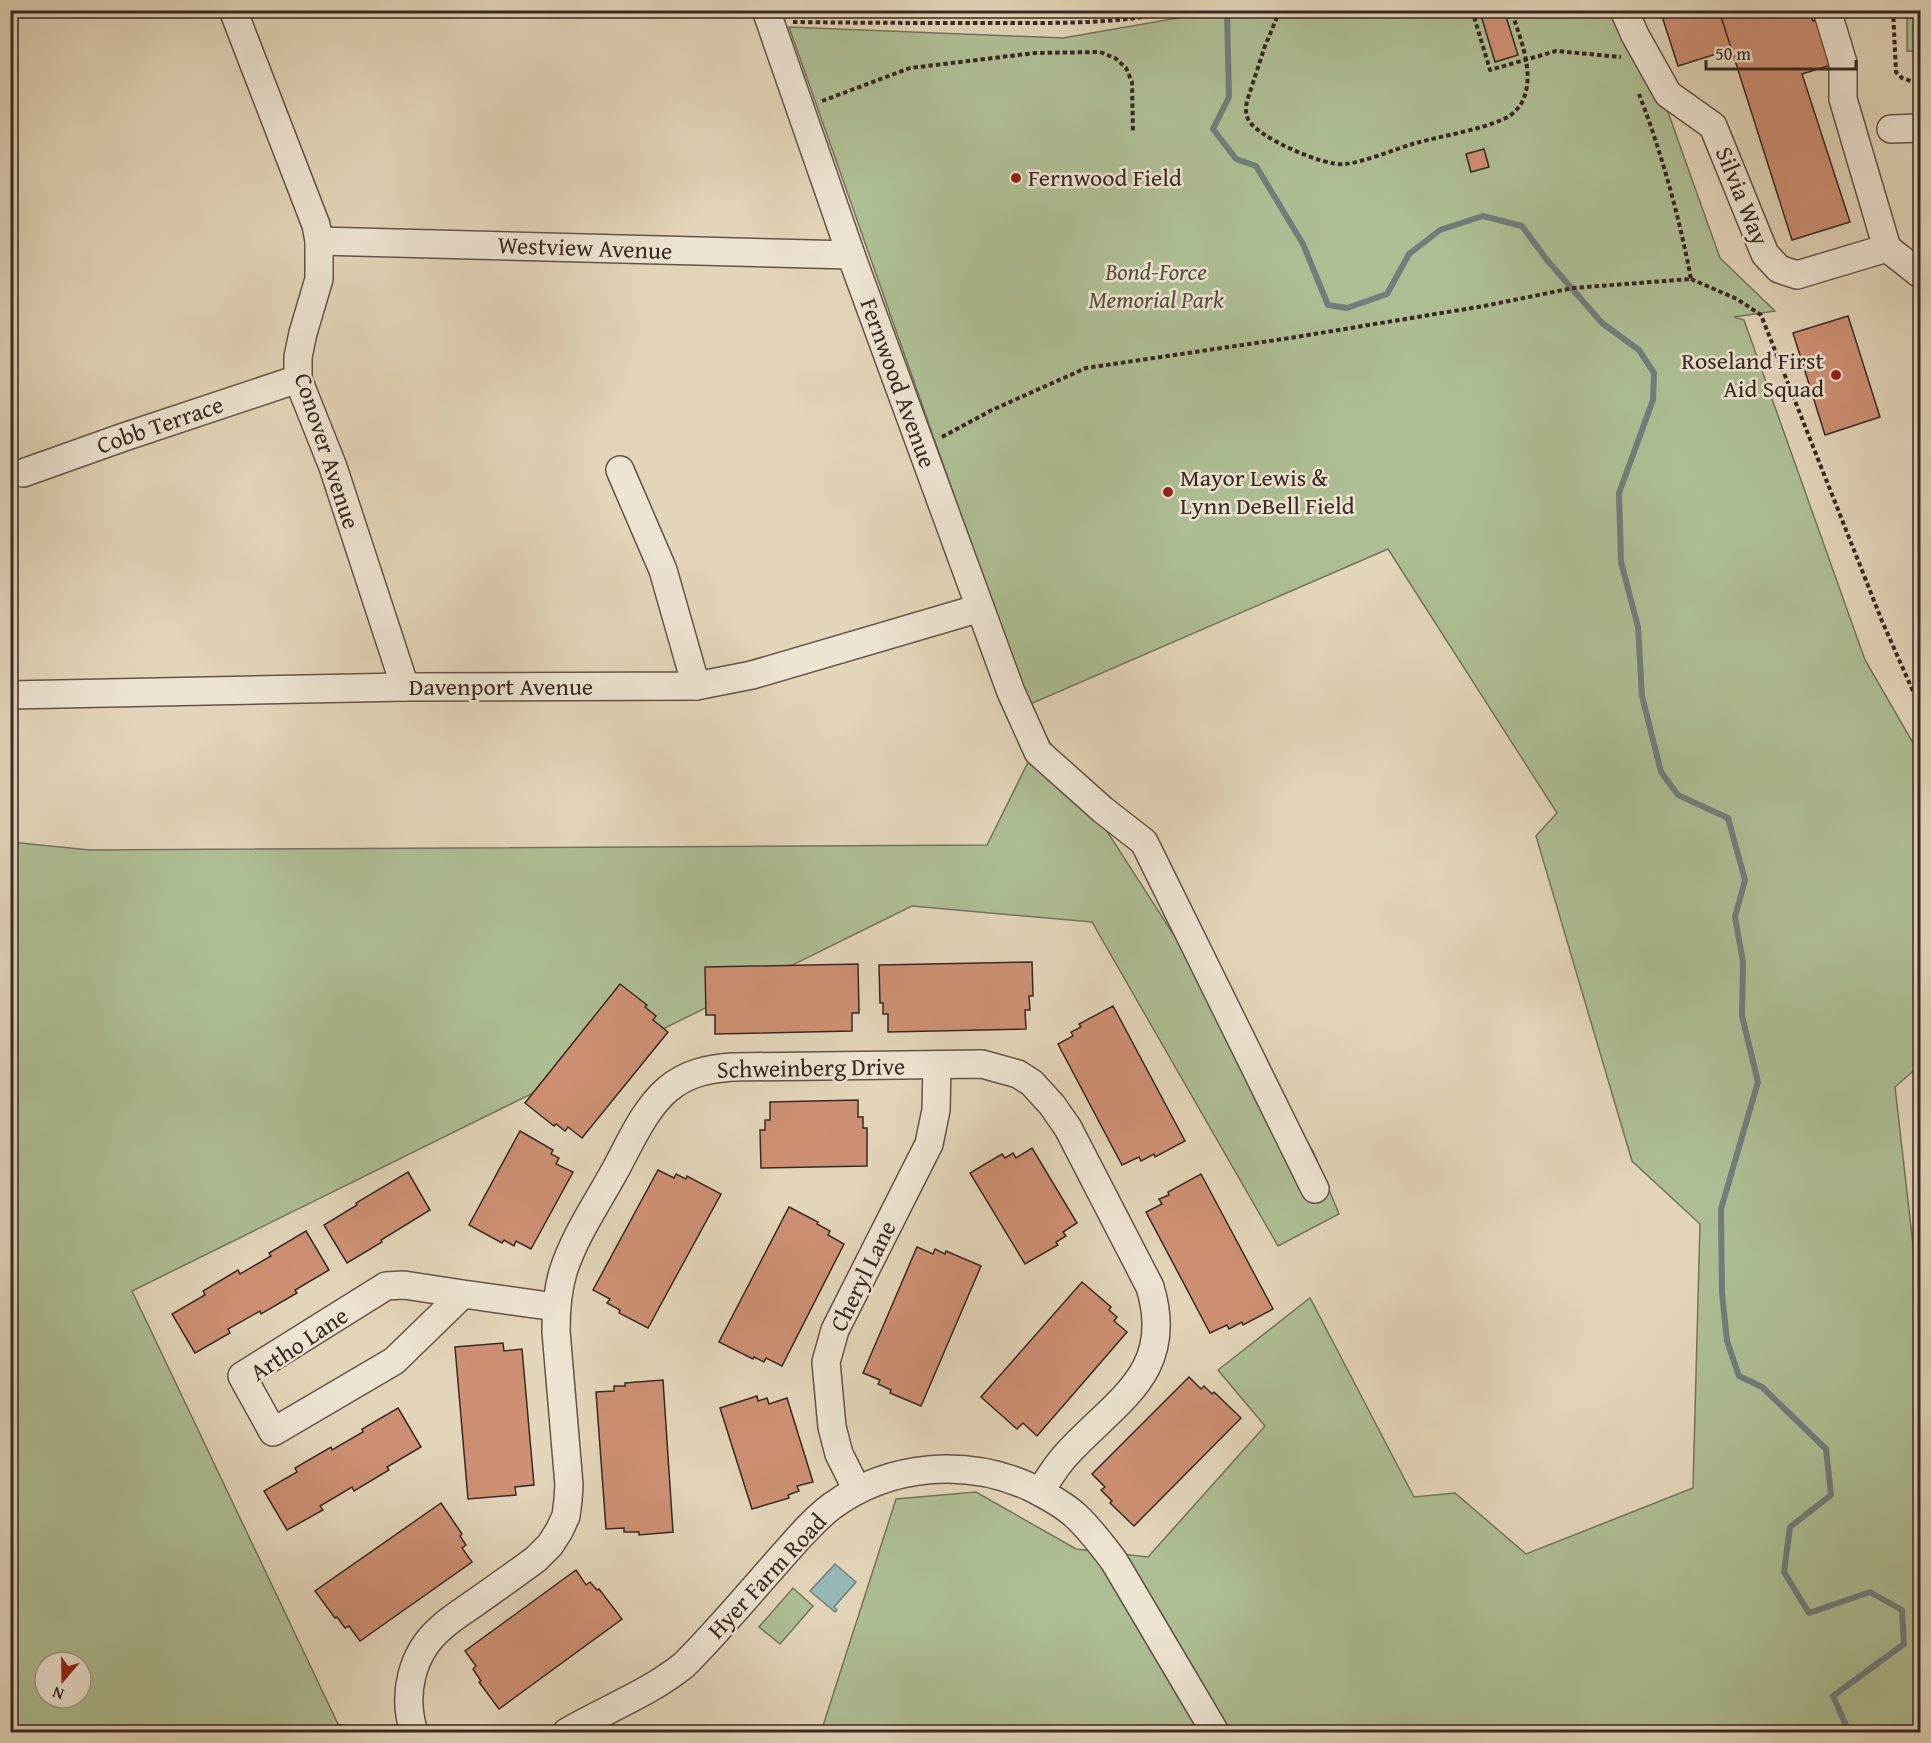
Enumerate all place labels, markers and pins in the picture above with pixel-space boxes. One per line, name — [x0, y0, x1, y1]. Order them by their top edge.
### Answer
place label: Fernwood Field — [1028, 160, 1182, 195]
marker: Fernwood Field — [1009, 171, 1023, 185]
place label: Roseland First Aid Squad — [1681, 343, 1825, 406]
marker: Roseland First Aid Squad — [1829, 368, 1843, 382]
place label: Mayor Lewis & Lynn DeBell Field — [1180, 460, 1355, 523]
marker: Mayor Lewis & Lynn DeBell Field — [1161, 485, 1175, 499]

